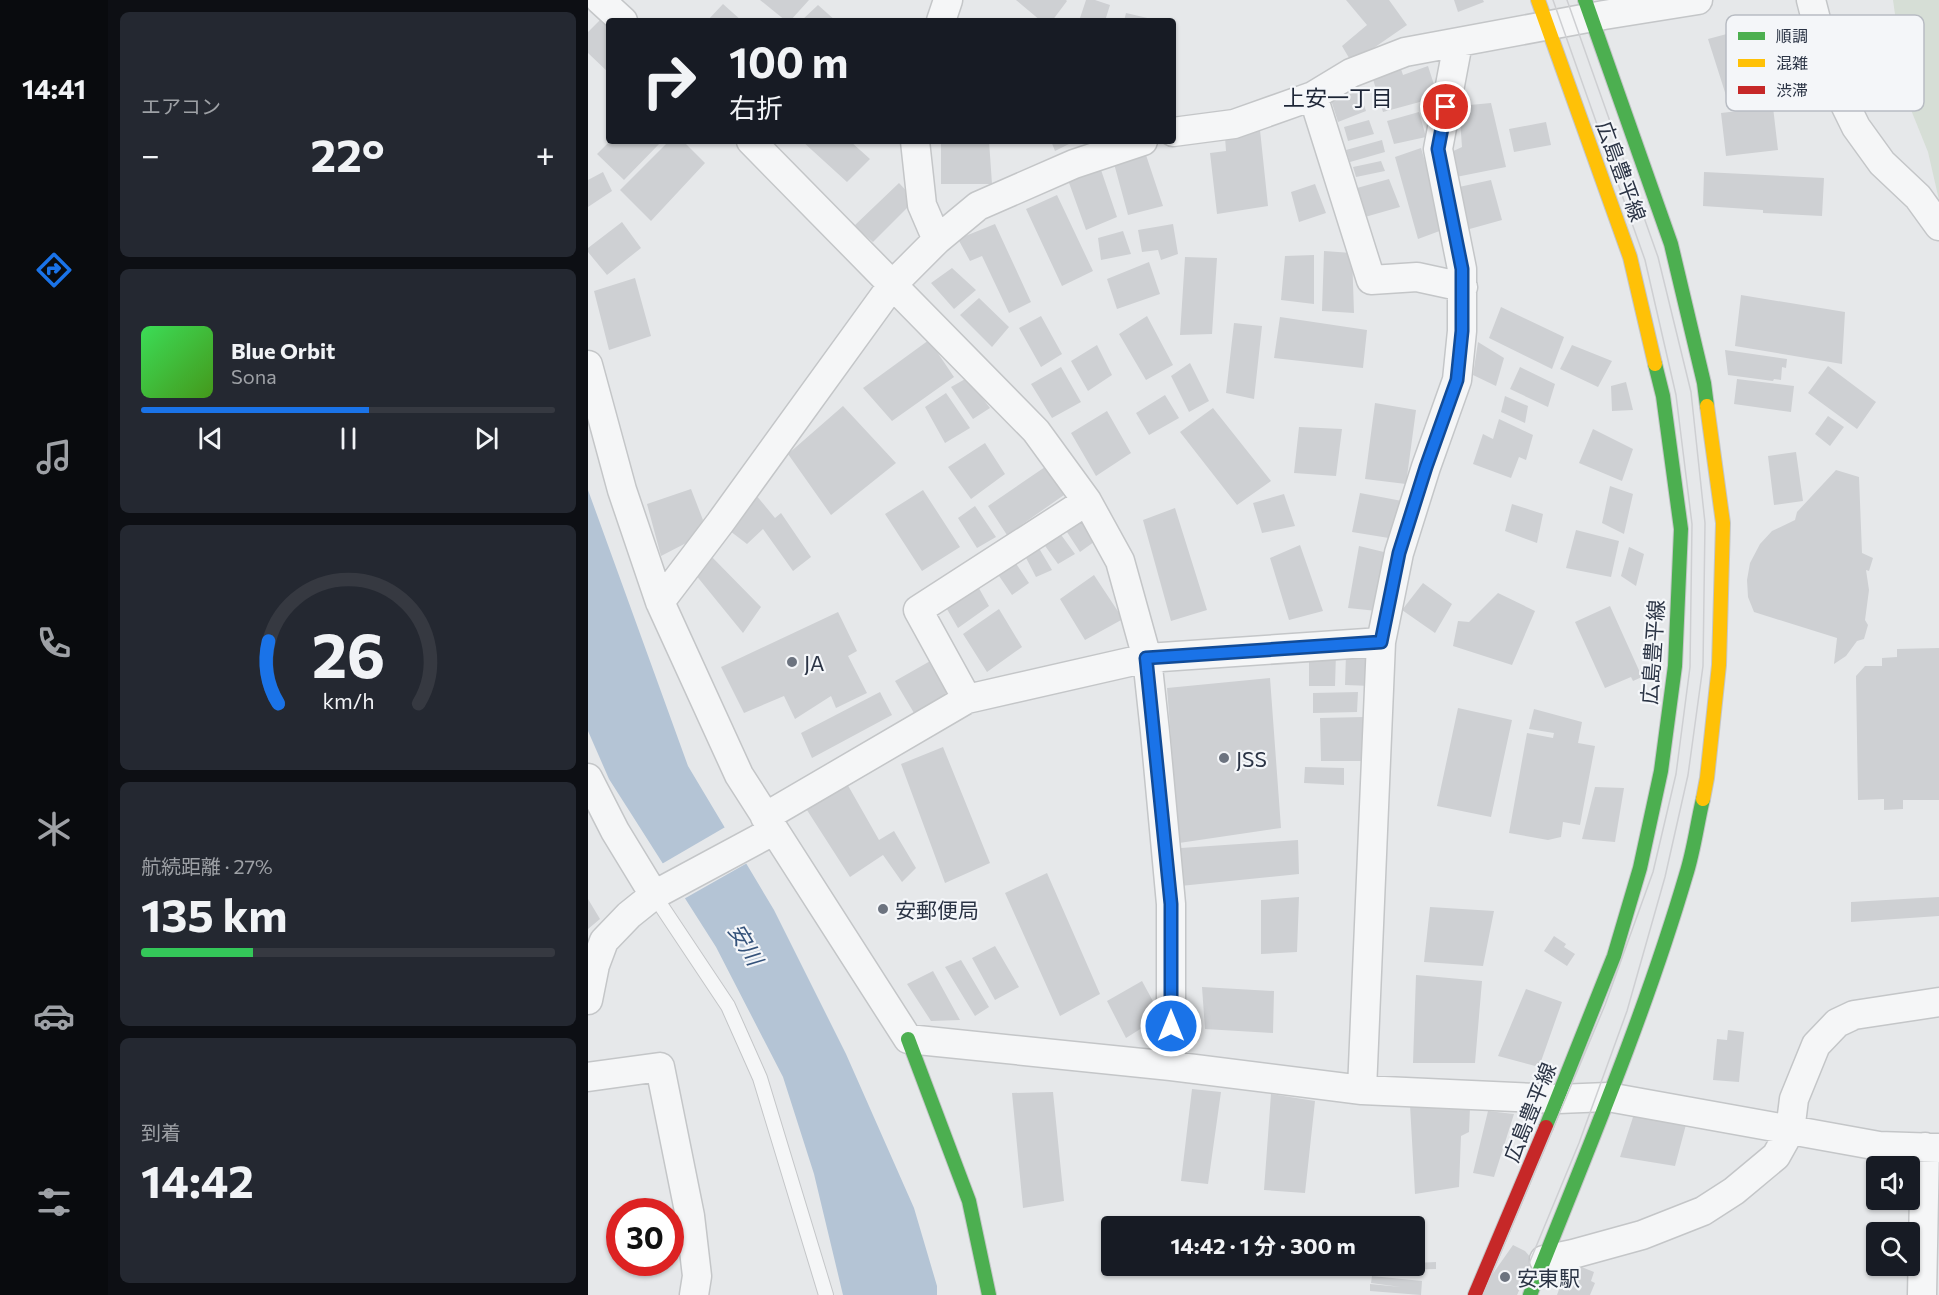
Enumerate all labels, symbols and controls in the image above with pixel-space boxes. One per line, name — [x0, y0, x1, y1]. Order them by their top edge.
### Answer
legend — [1726, 15, 1924, 111]
text: 順調 — [1776, 26, 1808, 45]
text: 100 m — [729, 35, 849, 87]
icon: right — [630, 42, 708, 120]
text: 混雑 — [1776, 53, 1808, 72]
text: 14:41 — [22, 72, 86, 105]
text: 渋滞 — [1776, 80, 1808, 99]
pin — [1420, 81, 1471, 132]
district label: 上安一丁目 — [1283, 84, 1393, 111]
icon: arrive — [1429, 90, 1462, 123]
text: 右折 — [729, 91, 783, 124]
text: エアコン — [141, 94, 221, 118]
street label: 広島豊平線 — [1592, 117, 1652, 225]
text: 22° — [311, 126, 385, 181]
text: − — [141, 133, 160, 174]
text: + — [536, 133, 555, 174]
icon: directions — [33, 249, 75, 291]
text: Blue Orbit — [231, 337, 335, 364]
text: Sona — [231, 364, 277, 388]
icon: previous — [194, 422, 227, 455]
icon: pause — [332, 422, 365, 455]
icon: next — [470, 422, 503, 455]
icon: music — [33, 436, 75, 478]
street label: 広島豊平線 — [1636, 599, 1668, 705]
text: 26 — [311, 616, 385, 692]
icon: phone — [33, 622, 75, 664]
place label: JA — [804, 650, 825, 675]
marker: JA — [785, 655, 799, 669]
text: km/h — [322, 688, 374, 714]
place label: JSS — [1236, 746, 1267, 771]
marker: JSS — [1217, 751, 1231, 765]
icon: climate — [33, 808, 75, 850]
text: 航続距離 · 27% — [141, 854, 273, 878]
text: 135 km — [141, 886, 288, 941]
place label: 安郵便局 — [895, 897, 979, 922]
marker: 安郵便局 — [876, 902, 890, 916]
water label: 安川 — [723, 918, 770, 972]
position arrow — [1139, 994, 1203, 1058]
icon: car — [33, 995, 75, 1037]
street label: 広島豊平線 — [1498, 1059, 1560, 1165]
text: 到着 — [141, 1120, 181, 1144]
text: 14:42 — [141, 1152, 254, 1207]
map controls — [1866, 1156, 1920, 1276]
button: sound — [1866, 1156, 1920, 1210]
icon: filters — [33, 1181, 75, 1223]
speed limit sign: 30 — [606, 1198, 684, 1276]
button: search — [1866, 1222, 1920, 1276]
text: 14:42 · 1 分 · 300 m — [1170, 1232, 1356, 1259]
place label: 安東駅 — [1517, 1265, 1580, 1290]
marker: 安東駅 — [1498, 1270, 1512, 1284]

